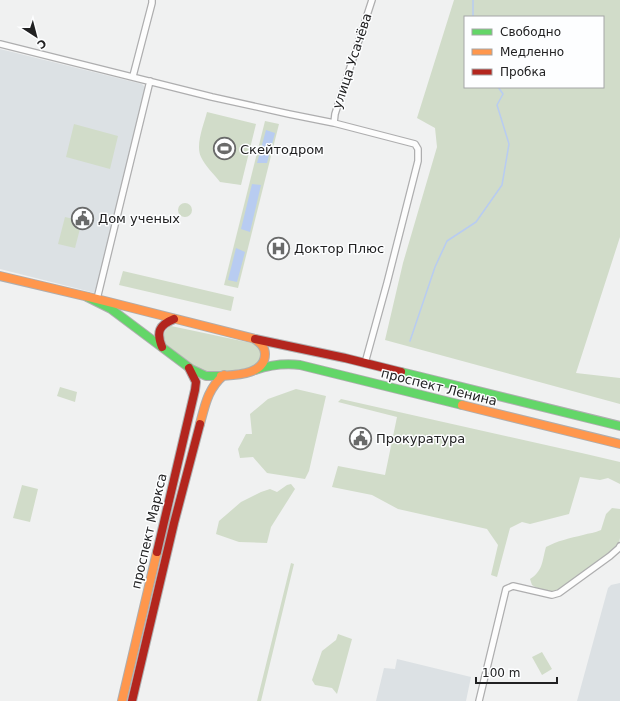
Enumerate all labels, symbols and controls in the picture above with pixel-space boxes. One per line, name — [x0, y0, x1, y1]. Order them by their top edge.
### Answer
street label: улица Усачёва — [329, 11, 375, 111]
north arrow — [16, 16, 56, 56]
legend — [464, 16, 604, 88]
text: Свободно — [500, 25, 561, 39]
text: С — [34, 36, 49, 51]
text: Медленно — [500, 45, 564, 59]
text: Пробка — [500, 65, 546, 79]
sports icon: Скейтодром — [212, 136, 238, 162]
place label: Скейтодром — [240, 142, 324, 157]
public building icon: Дом ученых — [70, 205, 96, 231]
place label: Дом ученых — [98, 211, 180, 226]
hospital icon: Доктор Плюс — [266, 235, 292, 261]
place label: Доктор Плюс — [294, 241, 384, 256]
street label: проспект Ленина — [379, 365, 499, 409]
public building icon: Прокуратура — [347, 425, 373, 451]
place label: Прокуратура — [376, 431, 465, 446]
street label: проспект Маркса — [128, 472, 170, 590]
scale bar — [476, 659, 557, 685]
text: 100 m — [482, 666, 520, 680]

